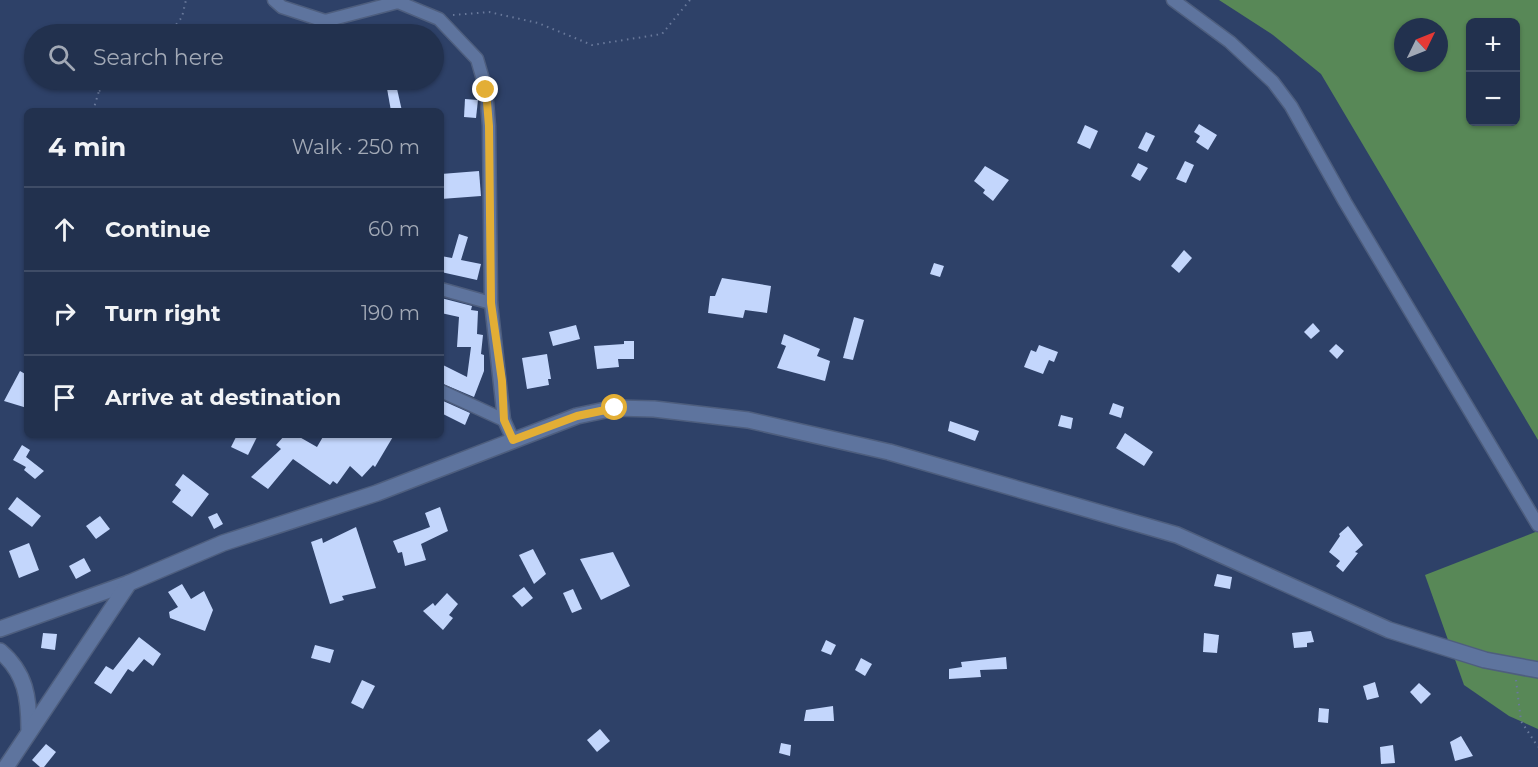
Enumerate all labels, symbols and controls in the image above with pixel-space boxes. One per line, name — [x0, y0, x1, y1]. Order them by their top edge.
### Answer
north arrow — [1394, 18, 1448, 72]
map controls — [1466, 18, 1520, 126]
button: + — [1466, 18, 1520, 72]
search box — [24, 24, 444, 90]
icon: search — [45, 41, 78, 74]
text: Search here — [93, 44, 224, 71]
button: − — [1466, 72, 1520, 126]
route end — [472, 76, 498, 102]
text: 4 min — [48, 131, 126, 163]
text: Walk · 250 m — [292, 135, 420, 159]
icon: ahead — [48, 213, 81, 246]
text: Continue — [105, 216, 211, 243]
text: 60 m — [368, 217, 420, 241]
icon: right — [48, 297, 81, 330]
text: Turn right — [105, 300, 220, 327]
text: 190 m — [361, 301, 420, 325]
icon: arrive — [48, 381, 81, 414]
text: Arrive at destination — [105, 384, 341, 411]
route start — [601, 394, 627, 420]

